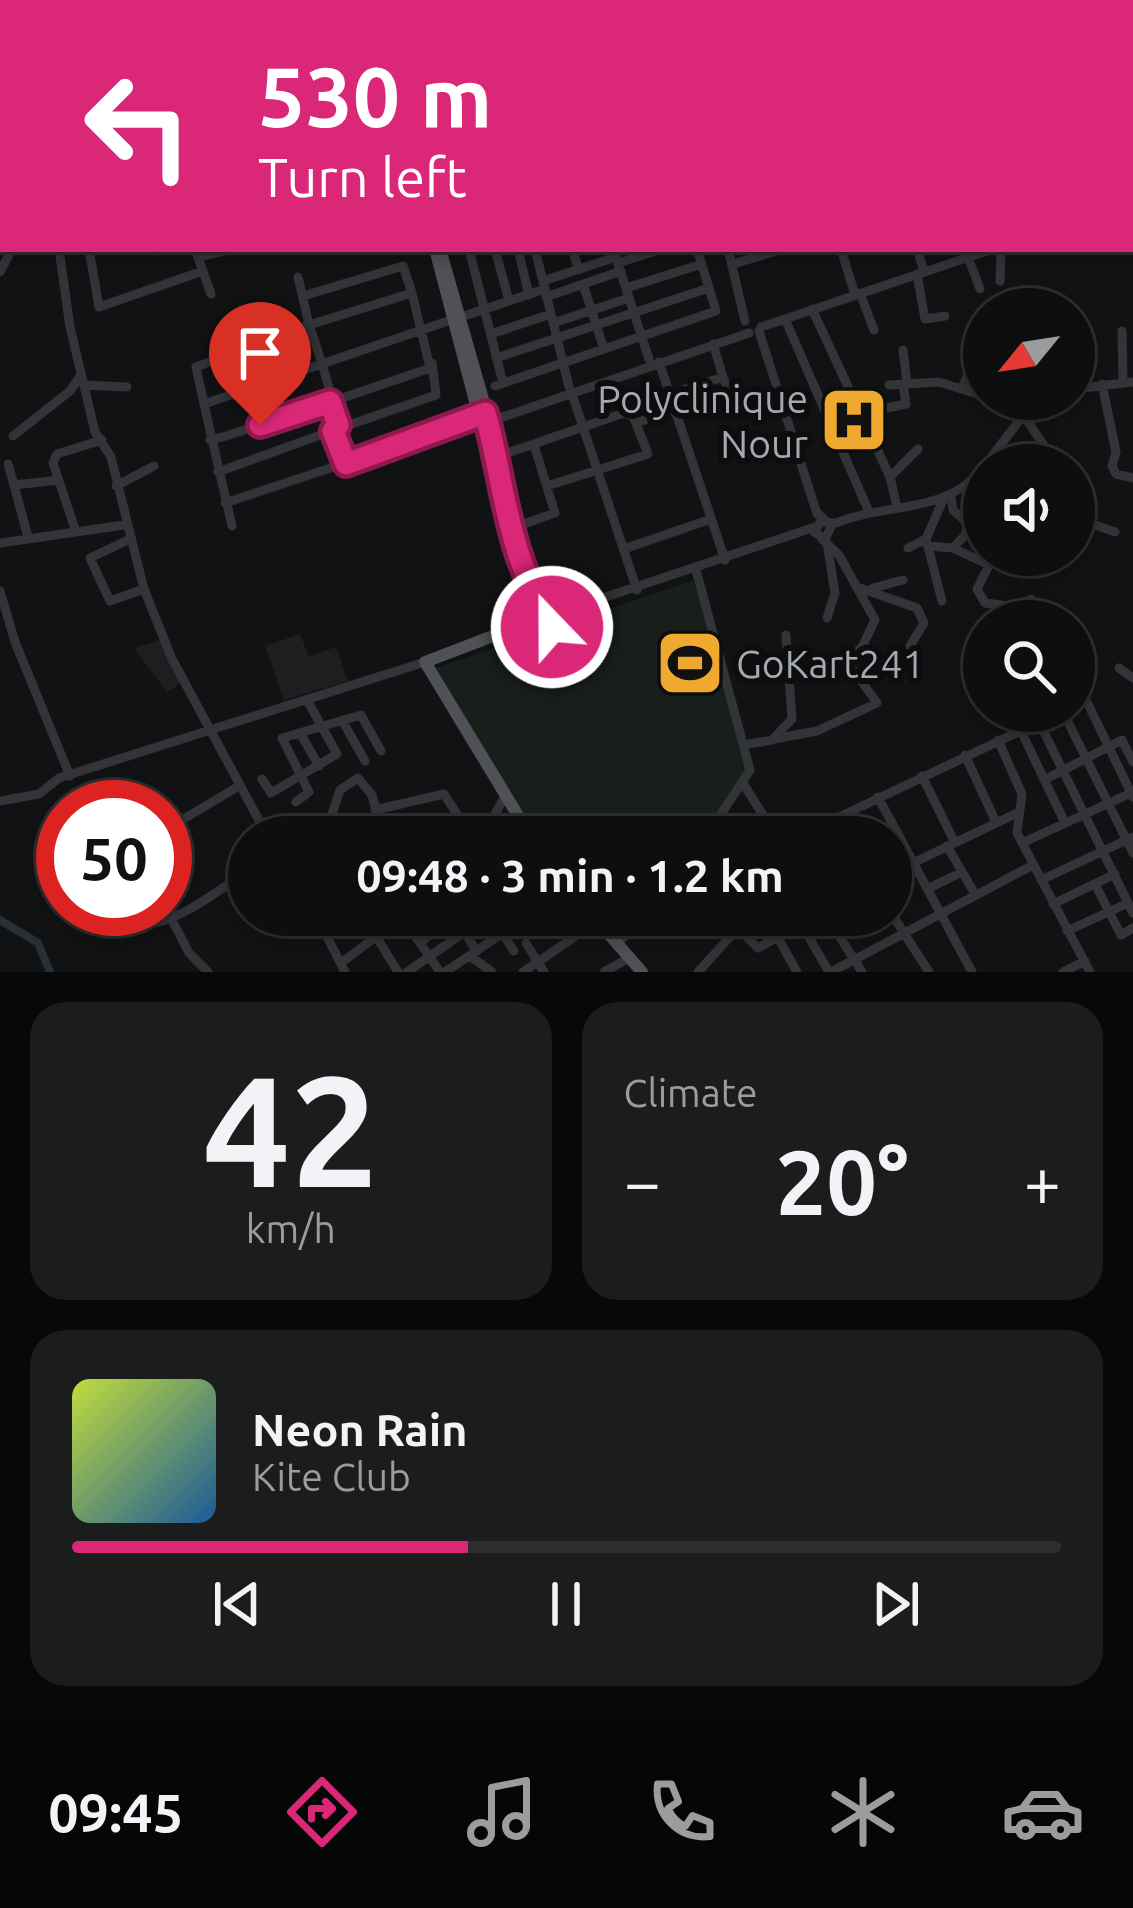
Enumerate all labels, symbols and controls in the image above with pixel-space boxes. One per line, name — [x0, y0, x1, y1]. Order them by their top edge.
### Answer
icon: left — [60, 48, 216, 204]
text: 530 m — [258, 49, 492, 143]
text: Turn left — [258, 147, 467, 207]
north arrow — [963, 288, 1095, 420]
map controls — [963, 288, 1095, 732]
pin — [209, 302, 311, 425]
icon: arrive — [227, 320, 293, 386]
place label: Polyclinique Nour — [597, 377, 808, 465]
hospital icon: Polyclinique Nour — [819, 385, 889, 455]
button: sound — [963, 444, 1095, 576]
position arrow — [489, 564, 615, 690]
button: search — [963, 600, 1095, 732]
sports icon: GoKart241 — [655, 628, 725, 698]
place label: GoKart241 — [736, 642, 925, 685]
speed limit sign: 50 — [36, 780, 192, 936]
text: 09:48 · 3 min · 1.2 km — [356, 850, 784, 901]
text: 42 — [203, 1042, 379, 1216]
text: Climate — [624, 1071, 758, 1114]
text: 20° — [776, 1131, 909, 1232]
text: − — [624, 1144, 661, 1218]
text: + — [1024, 1144, 1061, 1218]
text: km/h — [246, 1207, 336, 1250]
text: Neon Rain — [252, 1404, 467, 1455]
text: Kite Club — [252, 1455, 411, 1498]
icon: previous — [204, 1571, 270, 1637]
icon: pause — [533, 1571, 599, 1637]
icon: next — [863, 1571, 929, 1637]
icon: directions — [280, 1770, 364, 1854]
icon: music — [460, 1770, 544, 1854]
icon: phone — [640, 1770, 724, 1854]
icon: climate — [821, 1770, 905, 1854]
icon: car — [1001, 1770, 1085, 1854]
text: 09:45 — [48, 1782, 183, 1842]

